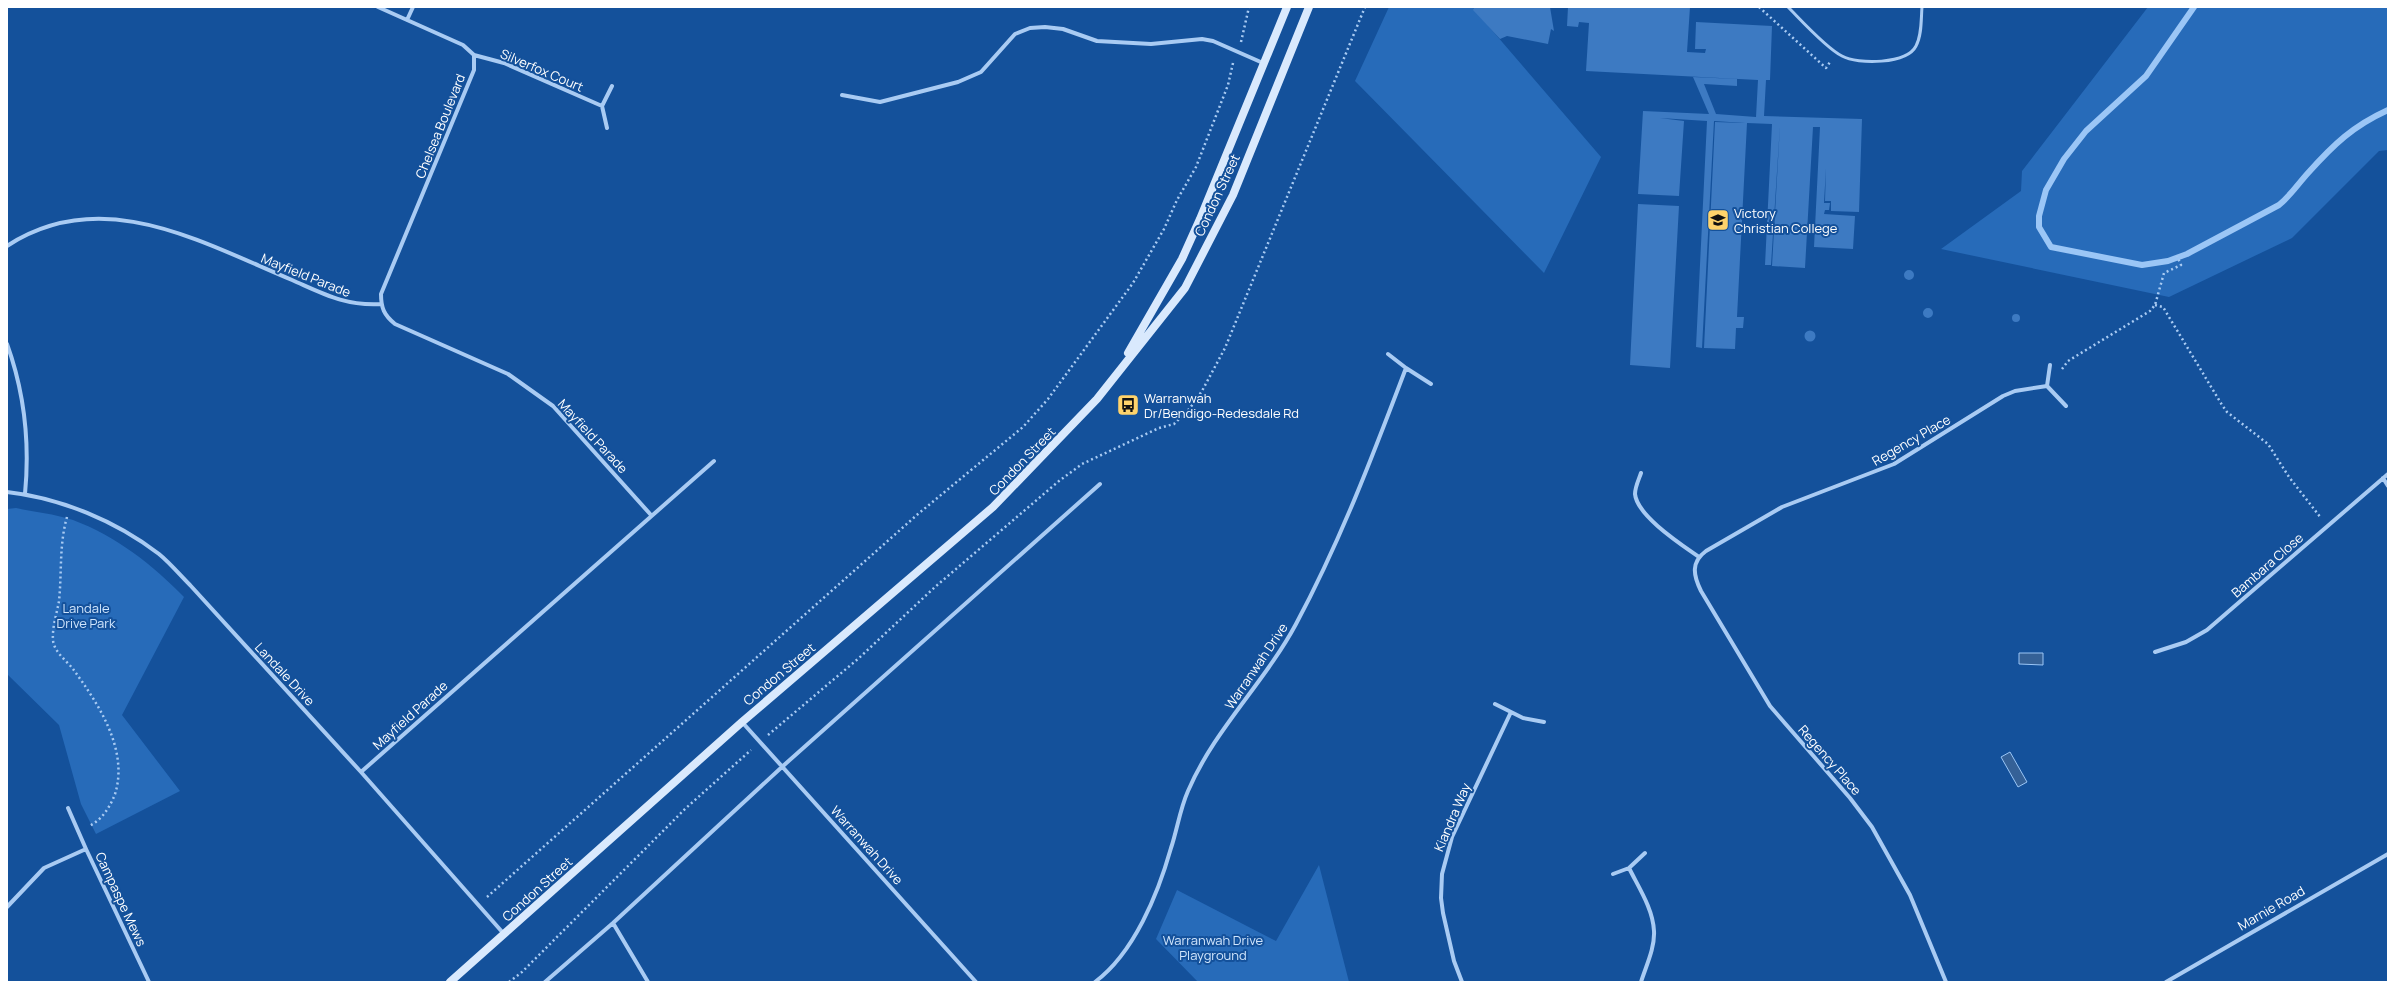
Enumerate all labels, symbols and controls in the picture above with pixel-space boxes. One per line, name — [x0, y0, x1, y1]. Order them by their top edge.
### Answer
street label: Silverfox Court — [498, 44, 586, 96]
street label: Chelsea Boulevard — [411, 71, 469, 181]
street label: Condon Street — [1190, 151, 1244, 239]
place label: Victory Christian College — [1734, 204, 1838, 237]
school or university icon: Victory Christian College — [1705, 207, 1731, 233]
street label: Mayfield Parade — [259, 249, 354, 301]
place label: Warranwah Dr/Bendigo-Redesdale Rd — [1144, 389, 1299, 422]
bus stop icon: Warranwah Dr/Bendigo-Redesdale Rd — [1115, 392, 1141, 418]
street label: Mayfield Parade — [554, 395, 632, 477]
street label: Regency Place — [1869, 410, 1954, 470]
street label: Condon Street — [985, 423, 1059, 499]
street label: Bambara Close — [2227, 528, 2307, 601]
park label: Landale Drive Park — [57, 599, 116, 632]
street label: Warranwah Drive — [1220, 619, 1292, 713]
street label: Landale Drive — [251, 639, 319, 710]
street label: Condon Street — [739, 639, 819, 709]
street label: Mayfield Parade — [369, 676, 452, 754]
street label: Regency Place — [1794, 721, 1866, 799]
street label: Kiandra Way — [1429, 780, 1475, 854]
street label: Warranwah Drive — [827, 802, 908, 889]
street label: Campaspe Mews — [91, 849, 151, 949]
street label: Condon Street — [498, 853, 576, 925]
street label: Marnie Road — [2234, 882, 2308, 934]
park label: Warranwah Drive Playground — [1163, 931, 1264, 964]

